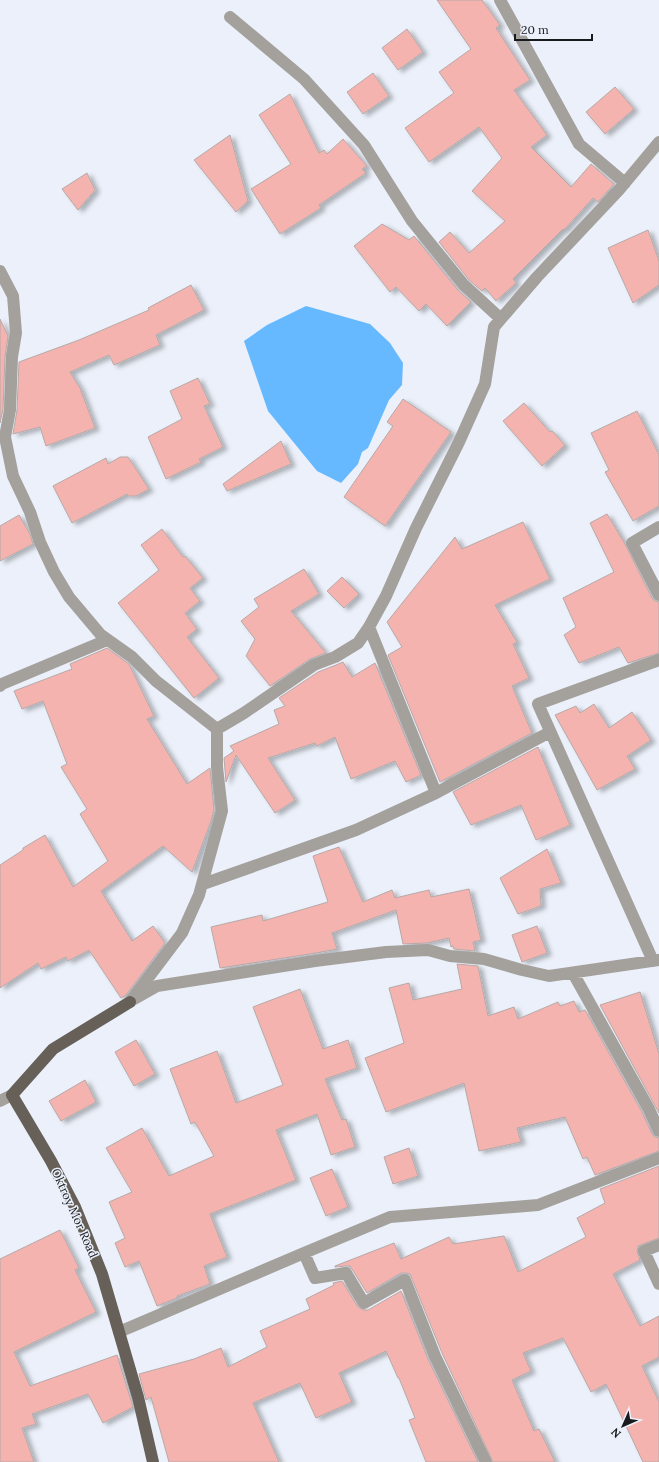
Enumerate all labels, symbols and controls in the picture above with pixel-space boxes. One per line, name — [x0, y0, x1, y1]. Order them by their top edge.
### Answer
scale bar — [515, 16, 592, 42]
text: 20 m — [521, 22, 549, 37]
street label: Oktroy Mor Road — [49, 1166, 101, 1260]
north arrow — [603, 1406, 643, 1446]
text: N — [608, 1425, 624, 1441]

